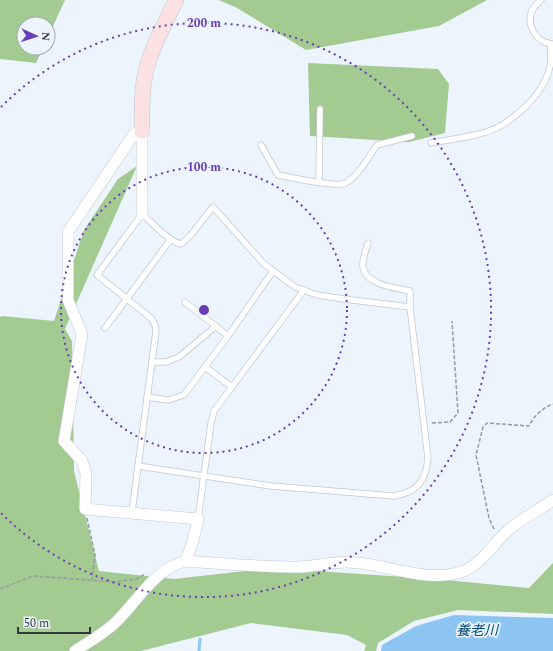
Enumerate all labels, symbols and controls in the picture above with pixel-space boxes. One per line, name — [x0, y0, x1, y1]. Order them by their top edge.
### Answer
text: 200 m — [187, 14, 221, 33]
north arrow — [16, 16, 56, 56]
text: N — [37, 32, 54, 41]
text: 100 m — [187, 158, 221, 177]
centre of rings — [197, 303, 211, 317]
scale bar — [18, 609, 90, 635]
text: 50 m — [24, 614, 49, 633]
water label: 養老川 — [456, 620, 500, 641]

